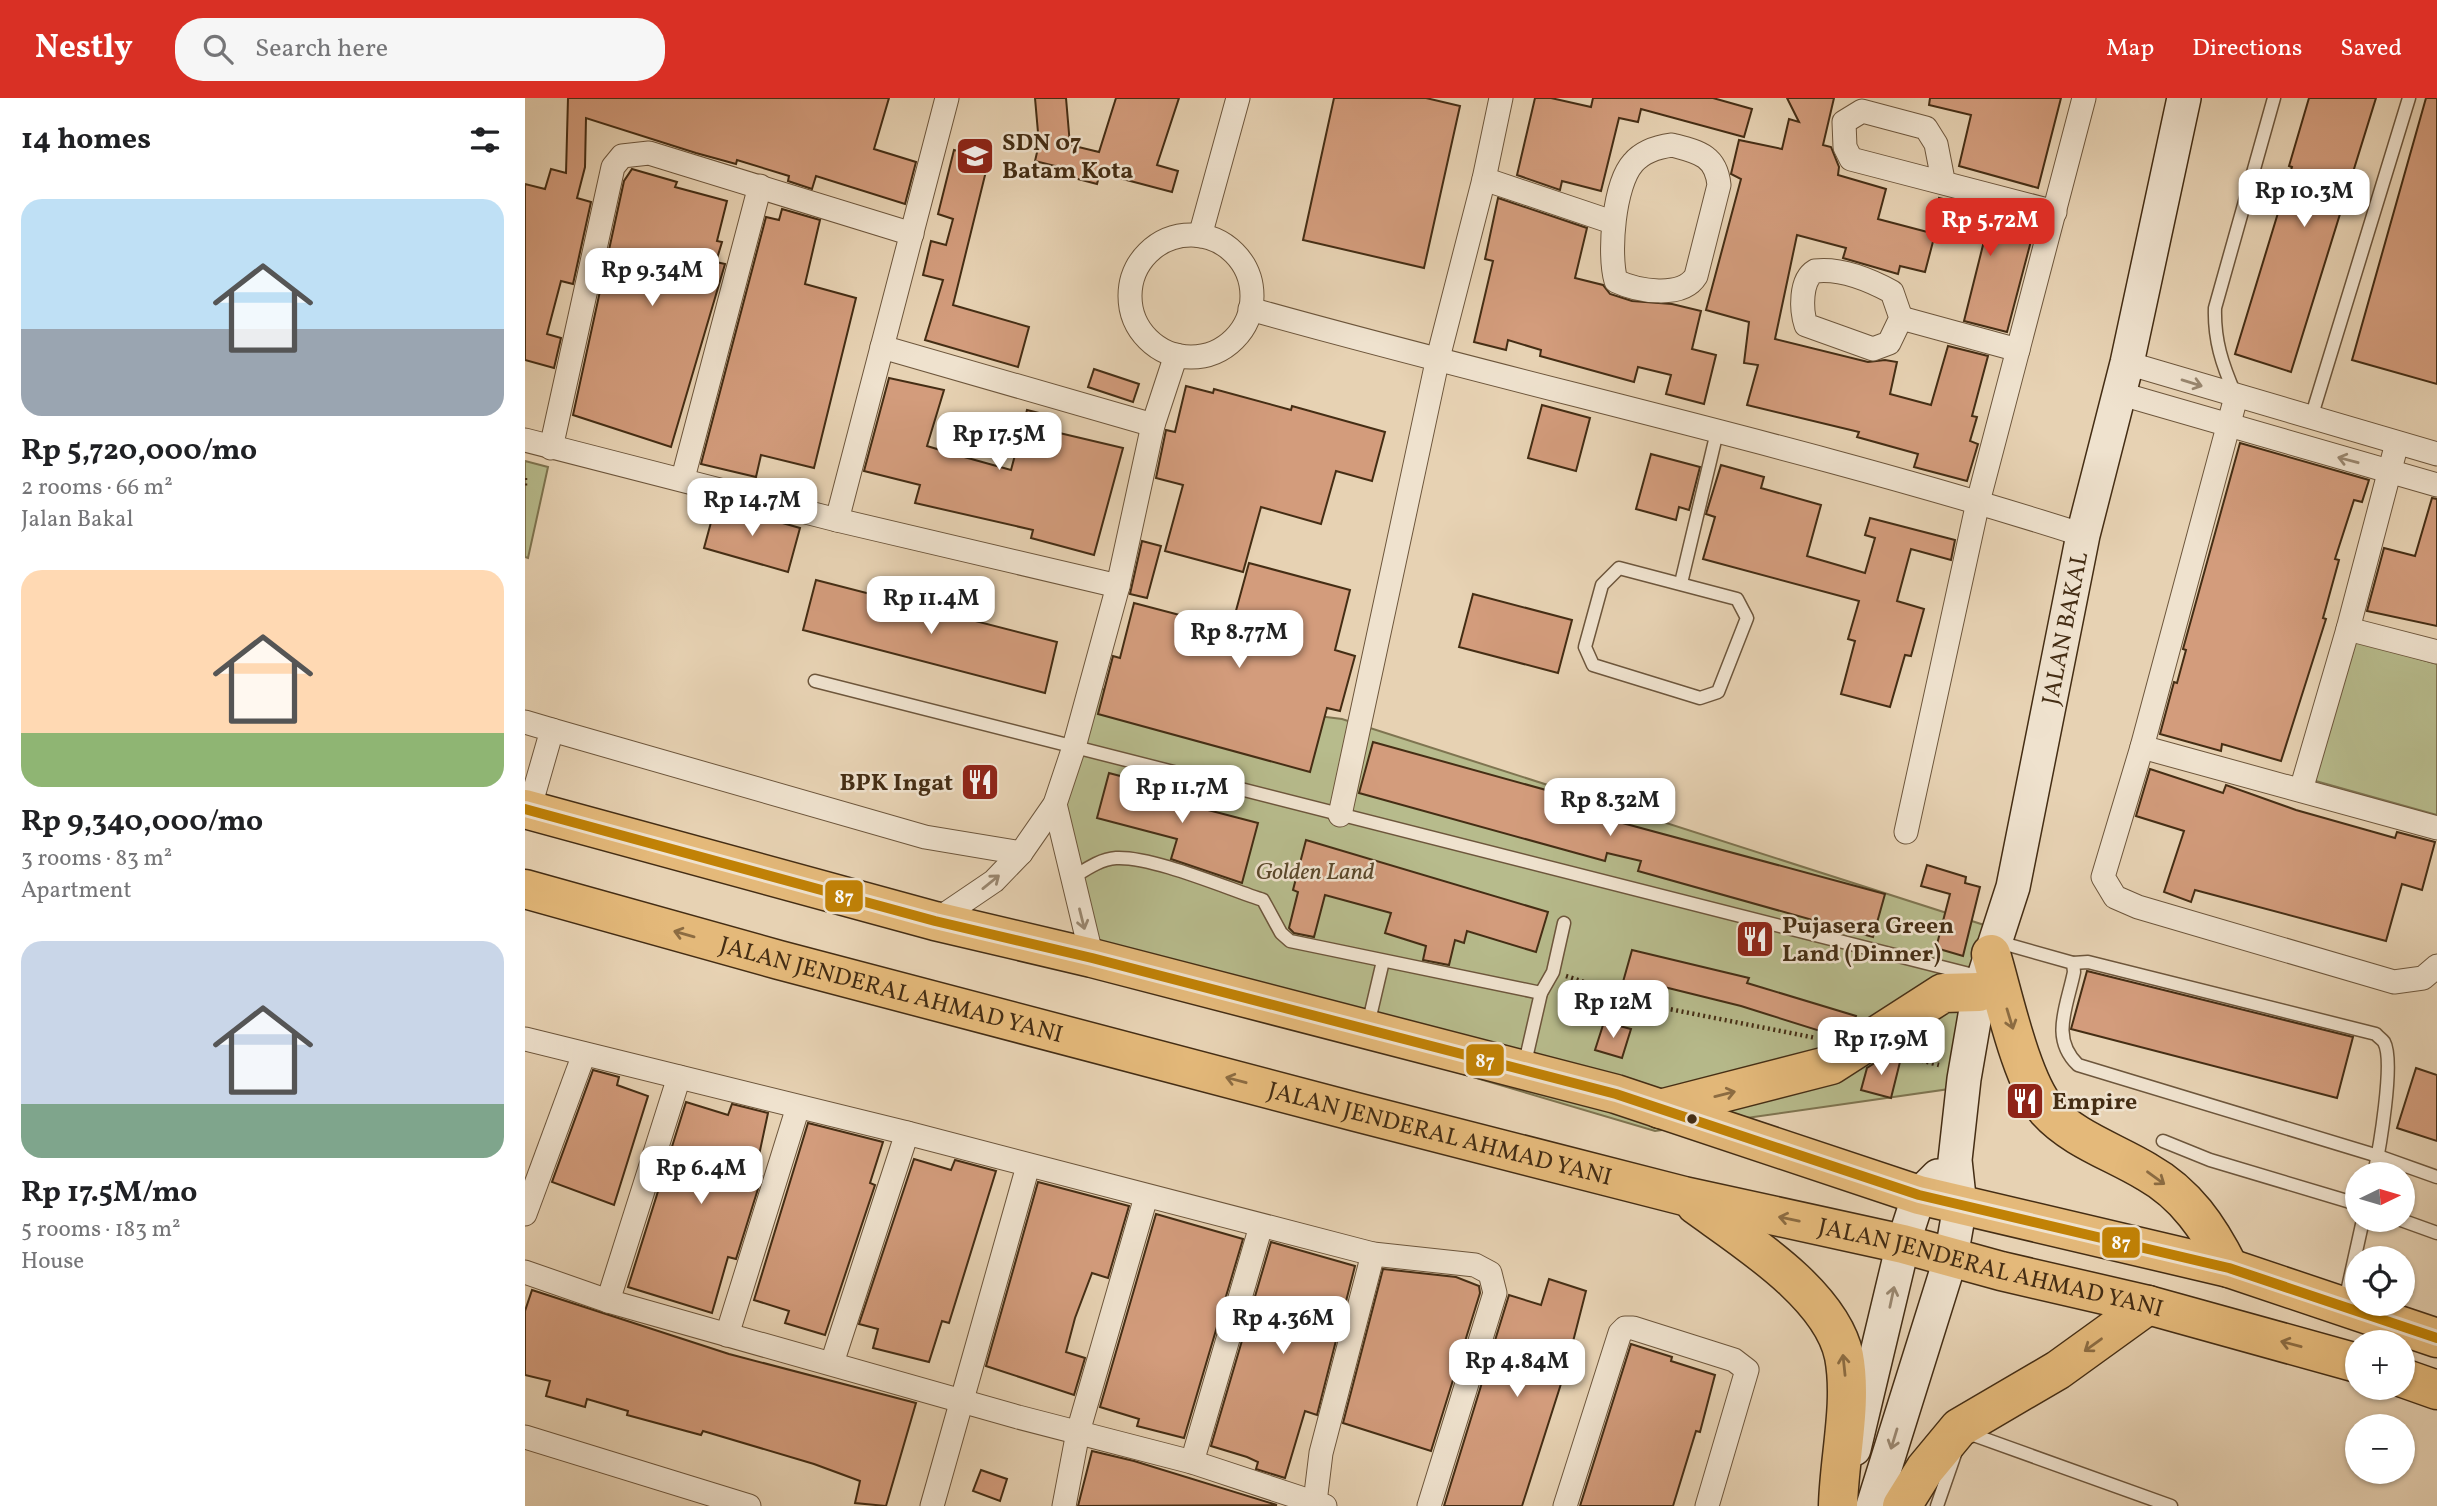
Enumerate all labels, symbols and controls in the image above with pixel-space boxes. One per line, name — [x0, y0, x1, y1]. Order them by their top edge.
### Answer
search box — [175, 18, 665, 81]
text: Nestly — [35, 26, 133, 72]
icon: search — [199, 30, 237, 68]
text: Search here — [255, 31, 388, 67]
text: Map — [2106, 32, 2154, 66]
text: Directions — [2192, 32, 2302, 66]
text: Saved — [2340, 32, 2402, 66]
text: 14 homes — [21, 119, 151, 161]
icon: filters — [466, 121, 504, 159]
place label: SDN 07 Batam Kota — [1002, 127, 1133, 189]
school or university icon: SDN 07 Batam Kota — [954, 135, 996, 177]
pin: Rp 10.3M — [2232, 170, 2376, 229]
text: Rp 10.3M — [2255, 176, 2353, 208]
pin: Rp 5.72M — [1918, 198, 2062, 258]
text: Rp 5.72M — [1941, 205, 2039, 237]
icon: home — [200, 245, 326, 371]
pin: Rp 9.34M — [580, 248, 724, 308]
text: Rp 9.34M — [601, 255, 703, 287]
one-way arrow — [2181, 377, 2203, 390]
pin: Rp 17.5M — [927, 412, 1071, 472]
text: Rp 17.5M — [953, 419, 1045, 451]
text: Rp 5,720,000/mo — [21, 430, 257, 472]
one-way arrow — [2337, 453, 2359, 466]
text: 2 rooms · 66 m² — [21, 472, 173, 504]
pin: Rp 14.7M — [680, 478, 824, 538]
text: Rp 14.7M — [703, 485, 801, 517]
text: Jalan Bakal — [21, 504, 133, 536]
street label: JALAN BAKAL — [2035, 549, 2098, 708]
pin: Rp 11.4M — [859, 576, 1003, 636]
text: Rp 11.4M — [883, 583, 979, 615]
pin: Rp 8.77M — [1167, 610, 1311, 670]
icon: home — [200, 616, 326, 742]
text: Rp 8.77M — [1190, 617, 1288, 649]
restaurant icon: BPK Ingat — [959, 761, 1001, 803]
pin: Rp 11.7M — [1110, 766, 1254, 825]
place label: BPK Ingat — [839, 767, 953, 801]
text: Rp 11.7M — [1136, 772, 1228, 804]
pin: Rp 8.32M — [1538, 778, 1682, 838]
text: Rp 8.32M — [1560, 785, 1660, 817]
text: Rp 9,340,000/mo — [21, 801, 263, 843]
text: 3 rooms · 83 m² — [21, 843, 172, 875]
park label: Golden Land — [1255, 856, 1375, 890]
one-way arrow — [981, 874, 999, 889]
text: Apartment — [21, 875, 132, 907]
line badge: 87 — [824, 879, 864, 913]
text: 87 — [834, 885, 854, 911]
one-way arrow — [1076, 907, 1089, 929]
place label: Pujasera Green Land (Dinner) — [1782, 910, 1954, 972]
restaurant icon: Pujasera Green Land (Dinner) — [1734, 918, 1776, 960]
one-way arrow — [674, 926, 696, 939]
street label: JALAN JENDERAL AHMAD YANI — [715, 929, 1066, 1053]
pin: Rp 12M — [1556, 981, 1670, 1040]
icon: home — [200, 987, 326, 1113]
text: Rp 12M — [1574, 987, 1652, 1019]
one-way arrow — [2005, 1008, 2018, 1030]
pin: Rp 17.9M — [1809, 1018, 1953, 1077]
text: Rp 17.9M — [1834, 1024, 1928, 1056]
line badge: 87 — [1465, 1043, 1505, 1077]
text: 87 — [1475, 1049, 1495, 1075]
one-way arrow — [1225, 1073, 1248, 1086]
street label: JALAN JENDERAL AHMAD YANI — [1264, 1074, 1615, 1196]
restaurant icon: Empire — [2004, 1080, 2046, 1122]
place label: Empire — [2052, 1086, 2137, 1120]
one-way arrow — [1713, 1087, 1736, 1100]
unlabelled marker — [1685, 1112, 1699, 1126]
pin: Rp 6.4M — [636, 1146, 766, 1206]
text: Rp 6.4M — [656, 1153, 746, 1185]
north arrow — [2345, 1162, 2415, 1232]
map controls — [2345, 1162, 2415, 1484]
one-way arrow — [2146, 1171, 2165, 1186]
text: Rp 17.5M/mo — [21, 1172, 197, 1214]
street label: JALAN JENDERAL AHMAD YANI — [1815, 1211, 2167, 1327]
one-way arrow — [1778, 1212, 1801, 1226]
text: 5 rooms · 183 m² — [21, 1214, 181, 1246]
line badge: 87 — [2101, 1226, 2141, 1259]
text: 87 — [2111, 1231, 2131, 1257]
text: House — [21, 1246, 84, 1278]
button: locate — [2345, 1246, 2415, 1316]
one-way arrow — [1886, 1286, 1899, 1309]
pin: Rp 4.36M — [1211, 1296, 1355, 1356]
text: Rp 4.36M — [1232, 1303, 1334, 1335]
button: + — [2345, 1330, 2415, 1400]
one-way arrow — [2281, 1337, 2303, 1350]
one-way arrow — [2084, 1338, 2103, 1352]
pin: Rp 4.84M — [1445, 1340, 1589, 1399]
text: Rp 4.84M — [1465, 1346, 1569, 1378]
one-way arrow — [1837, 1354, 1850, 1377]
button: − — [2345, 1414, 2415, 1484]
one-way arrow — [1886, 1428, 1899, 1450]

